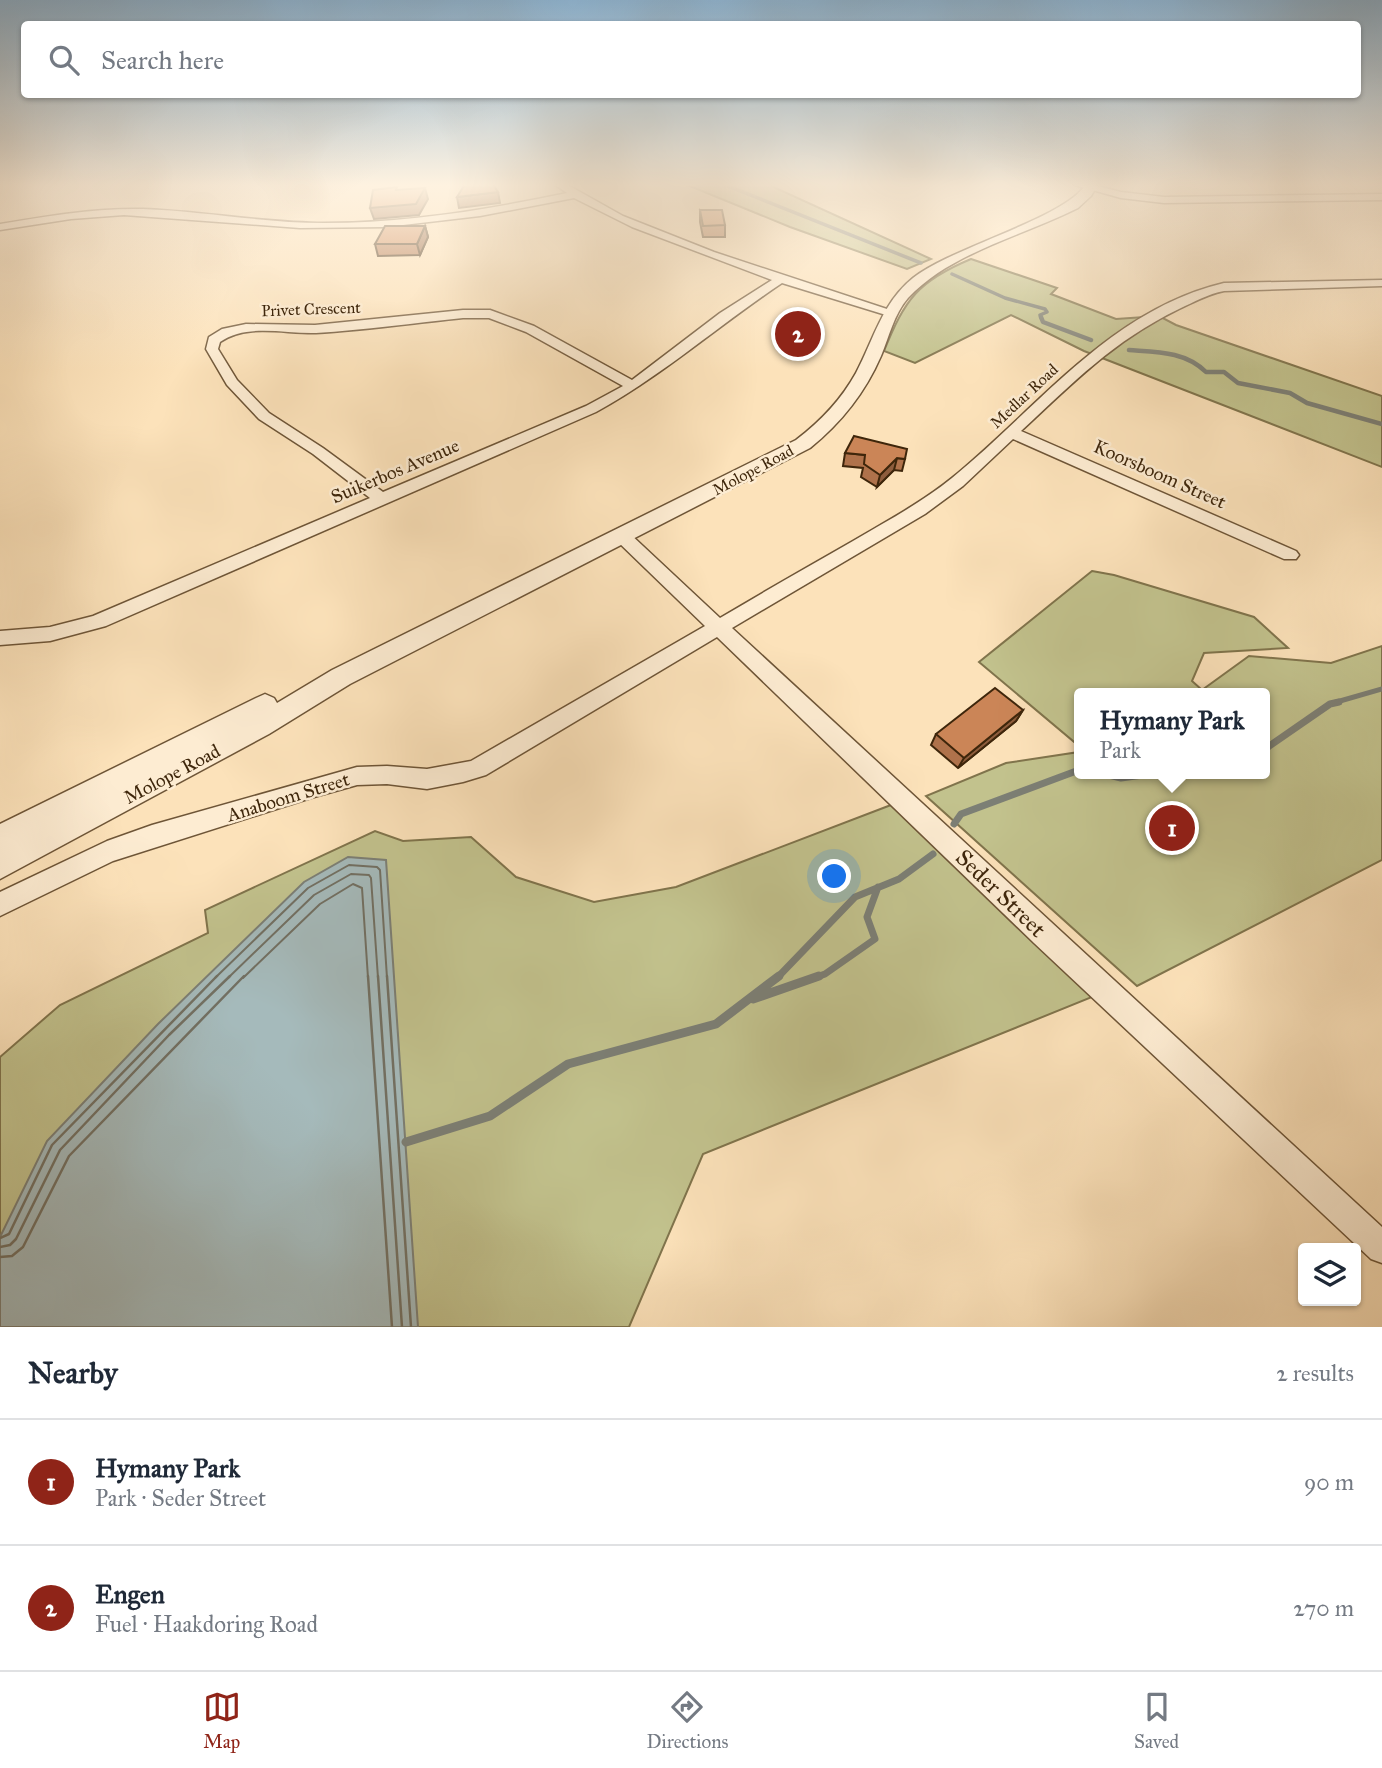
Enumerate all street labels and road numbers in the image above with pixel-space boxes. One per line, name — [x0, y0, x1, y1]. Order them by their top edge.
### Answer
street label: Privet Crescent — [261, 298, 361, 320]
street label: Medlar Road — [986, 360, 1062, 432]
street label: Suikerbos Avenue — [327, 434, 463, 508]
street label: Koorsboom Street — [1090, 435, 1230, 514]
street label: Molope Road — [709, 441, 797, 499]
street label: Molope Road — [120, 739, 224, 809]
street label: Anaboom Street — [223, 767, 352, 827]
street label: Seder Street — [950, 843, 1052, 943]

